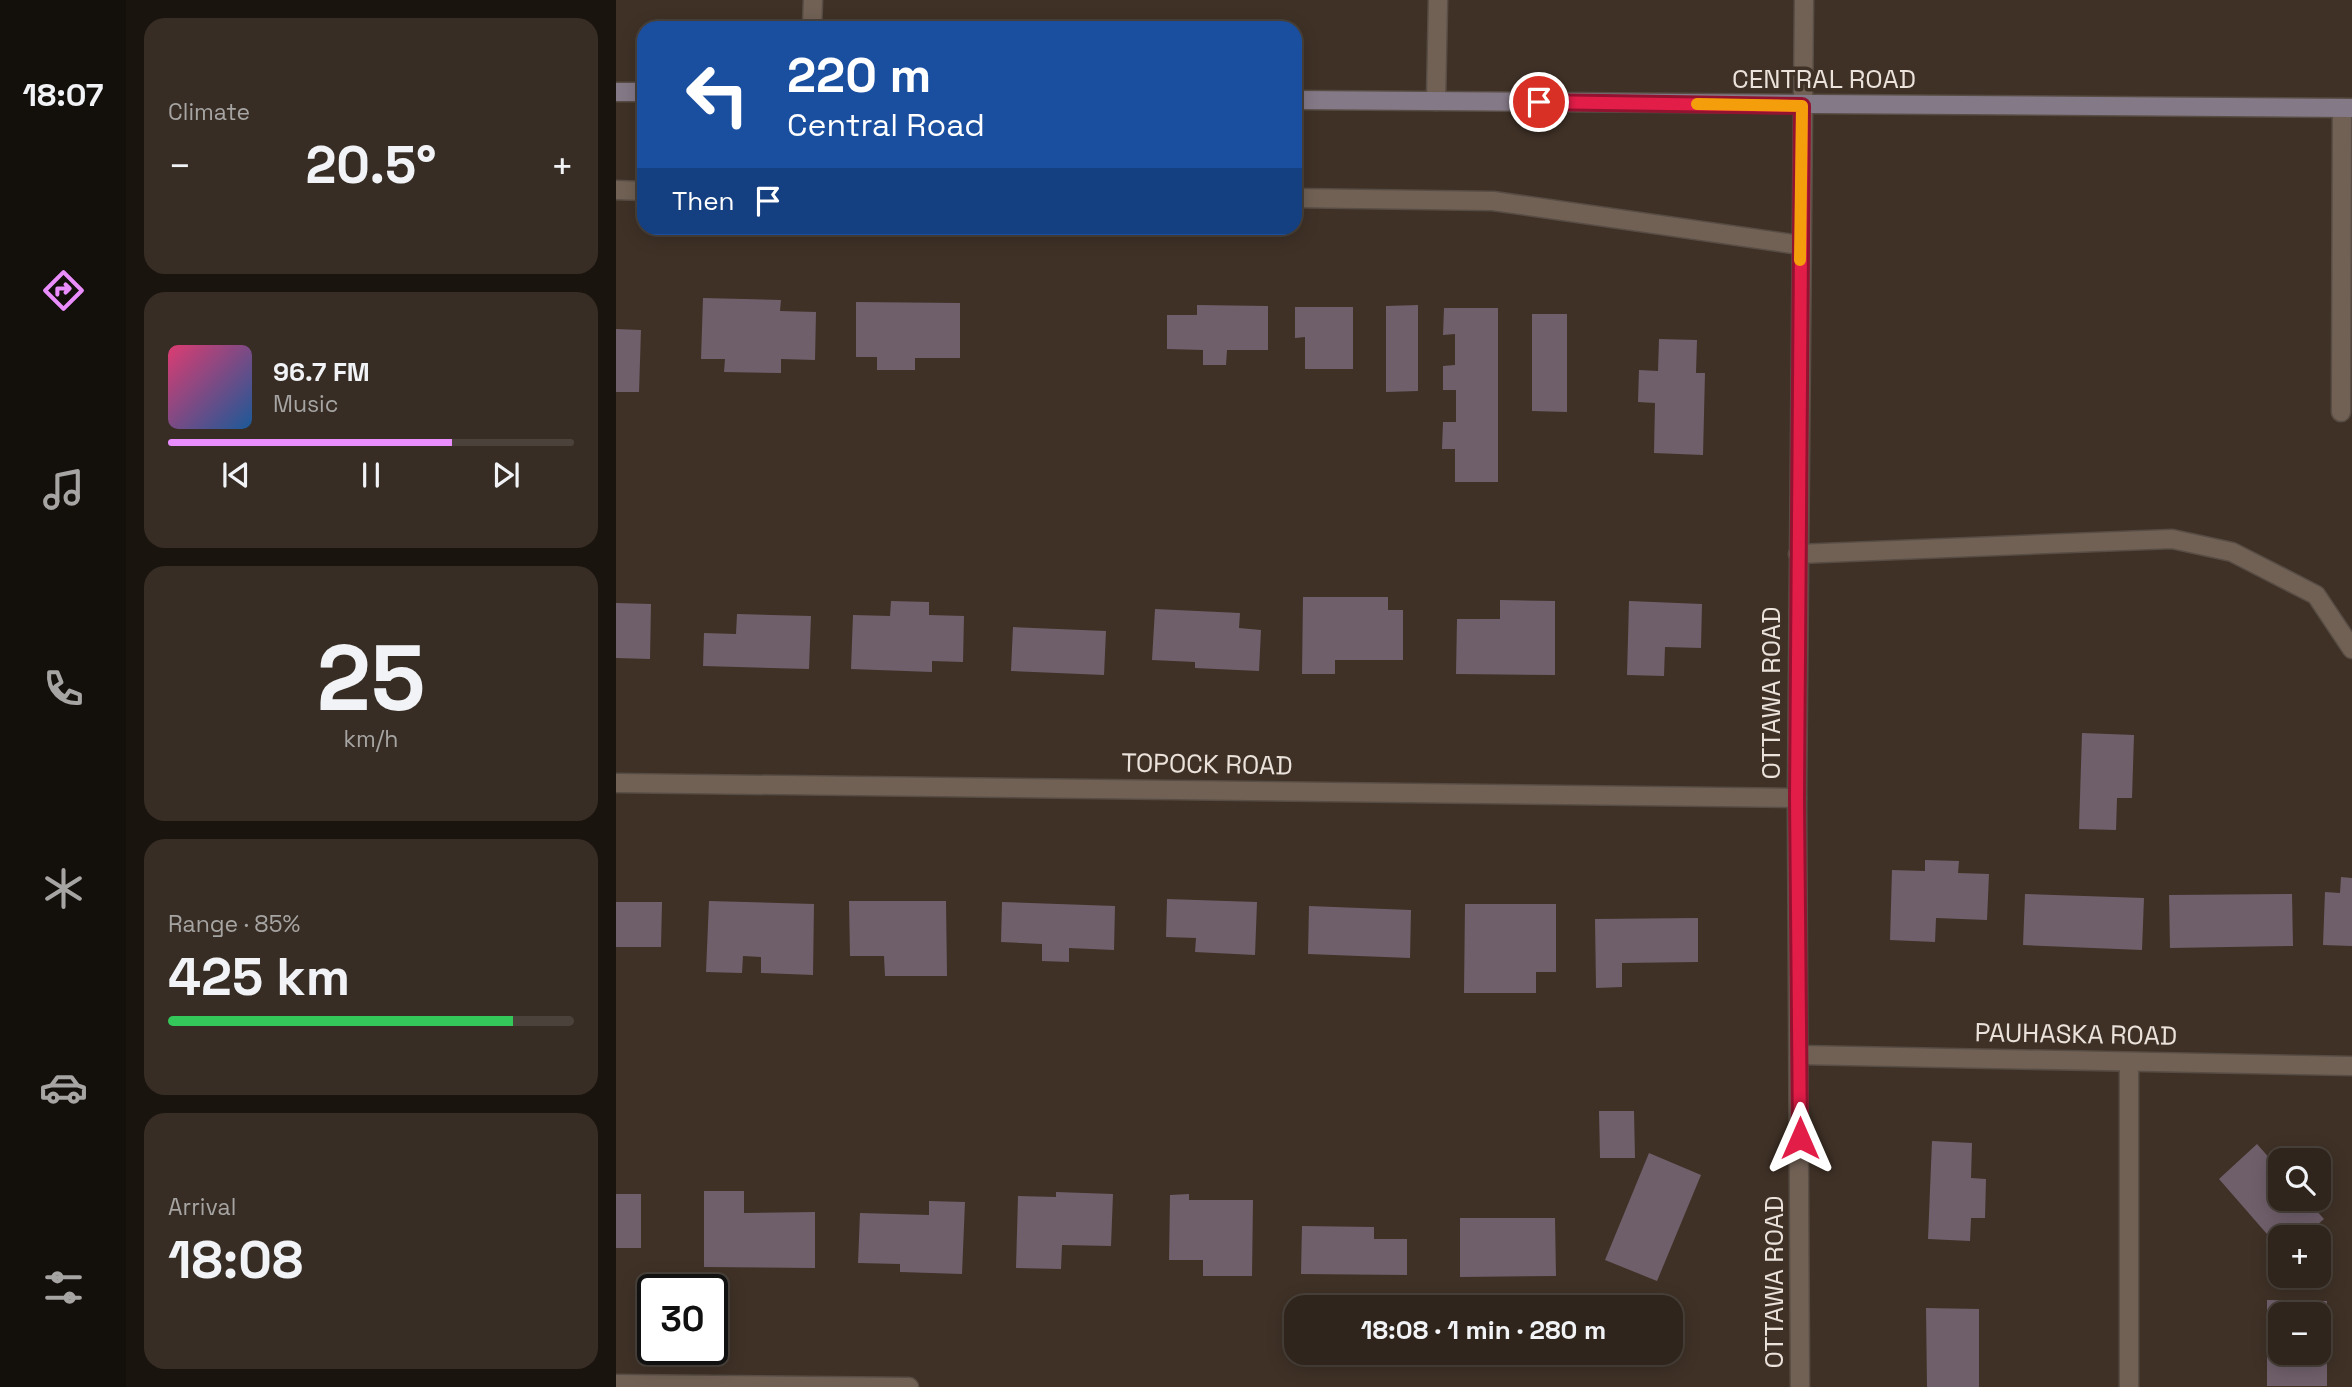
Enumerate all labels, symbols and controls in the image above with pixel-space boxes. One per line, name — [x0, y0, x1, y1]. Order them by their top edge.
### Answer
text: 220 m — [787, 44, 931, 106]
icon: left — [672, 49, 763, 140]
street label: CENTRAL ROAD — [1732, 62, 1916, 96]
pin — [1509, 72, 1569, 132]
text: 18:07 — [22, 75, 104, 115]
icon: arrive — [1520, 83, 1558, 121]
text: Climate — [168, 97, 250, 127]
text: Central Road — [787, 105, 985, 145]
text: 20.5° — [305, 132, 437, 198]
text: − — [168, 142, 192, 190]
text: + — [550, 142, 574, 190]
icon: arrive — [749, 182, 787, 220]
text: Then — [672, 184, 735, 218]
icon: directions — [39, 266, 88, 315]
text: 96.7 FM — [273, 355, 370, 389]
text: Music — [273, 389, 338, 419]
icon: previous — [217, 456, 255, 494]
icon: pause — [352, 456, 390, 494]
icon: next — [487, 456, 525, 494]
icon: music — [39, 465, 88, 514]
street label: OTTAWA ROAD — [1754, 607, 1788, 779]
text: 25 — [317, 620, 425, 737]
icon: phone — [39, 664, 88, 713]
text: km/h — [344, 724, 398, 754]
street label: TOPOCK ROAD — [1121, 746, 1293, 782]
icon: climate — [39, 864, 88, 913]
text: Range · 85% — [168, 909, 300, 939]
text: 425 km — [168, 944, 350, 1010]
street label: PAUHASKA ROAD — [1974, 1015, 2178, 1053]
icon: car — [39, 1063, 88, 1112]
position arrow — [1763, 1101, 1837, 1175]
map controls — [2268, 1148, 2331, 1365]
button: search — [2268, 1148, 2331, 1211]
text: Arrival — [168, 1192, 236, 1222]
street label: OTTAWA ROAD — [1757, 1196, 1791, 1368]
button: + — [2268, 1225, 2331, 1288]
text: 18:08 — [168, 1227, 303, 1293]
icon: filters — [39, 1263, 88, 1312]
speed limit sign: 30 — [637, 1274, 728, 1365]
button: − — [2268, 1302, 2331, 1365]
text: 18:08 · 1 min · 280 m — [1361, 1313, 1606, 1347]

